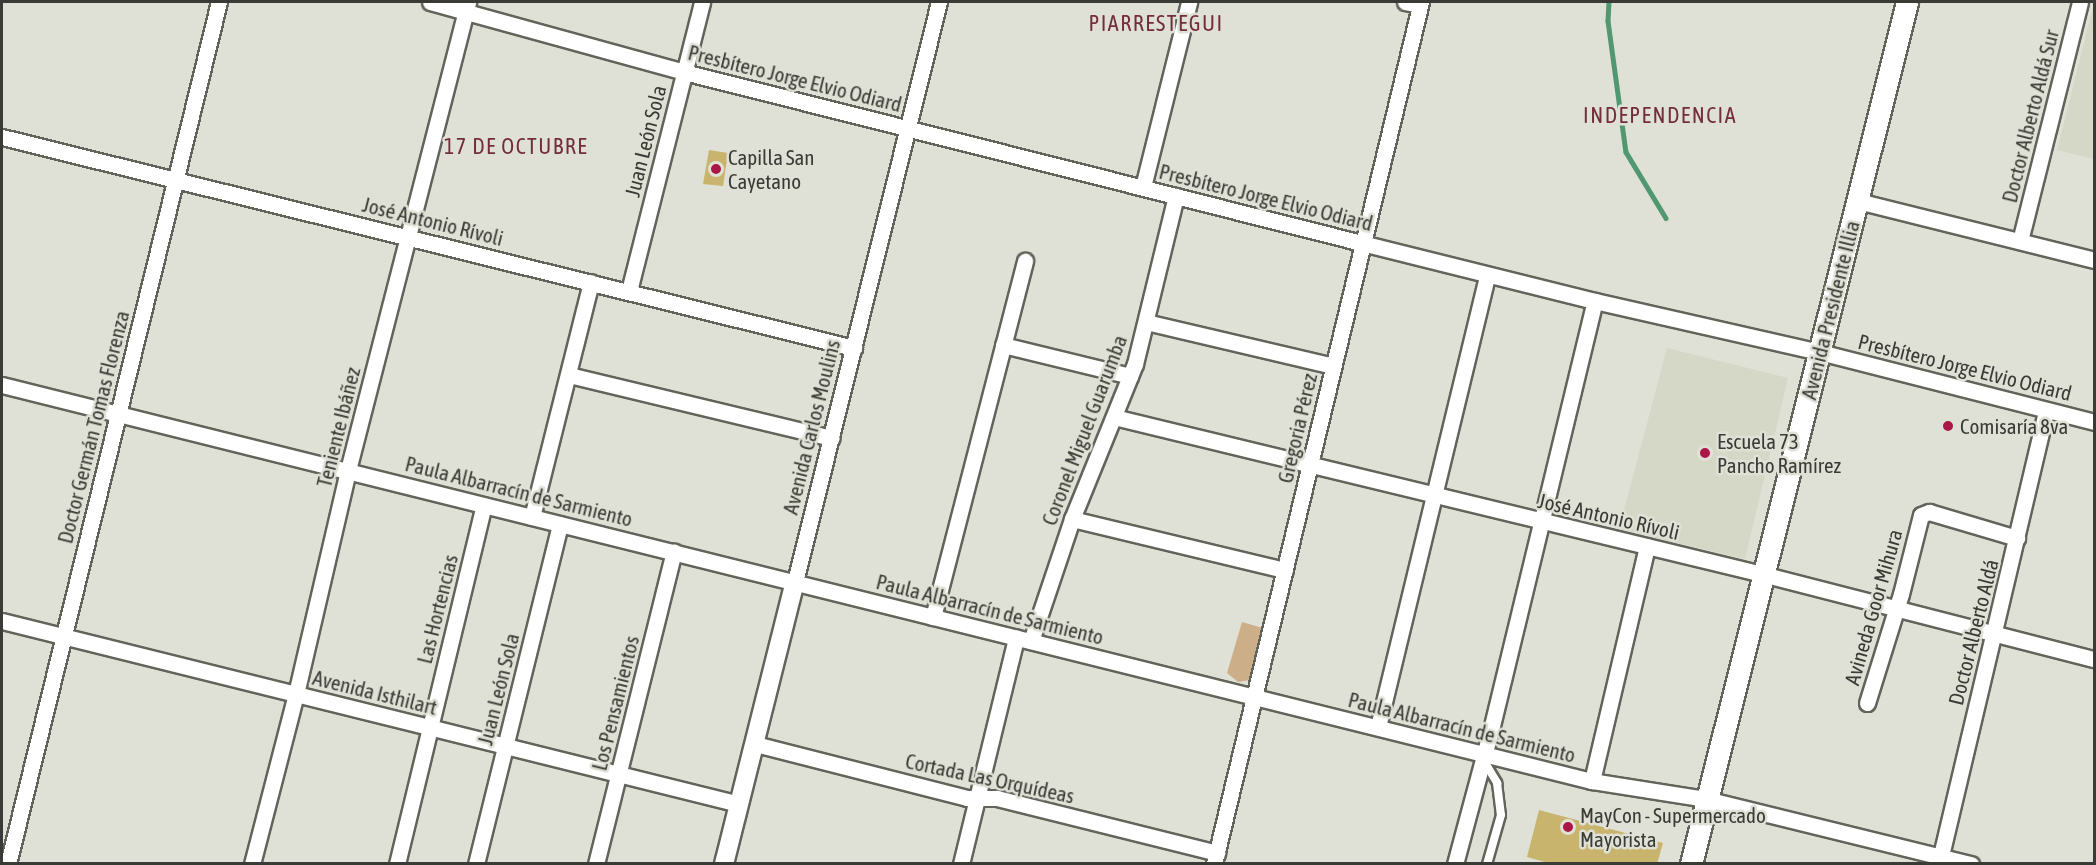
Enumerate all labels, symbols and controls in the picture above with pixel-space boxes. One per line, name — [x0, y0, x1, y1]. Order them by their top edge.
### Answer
district label: PIARRESTEGUI — [1088, 11, 1224, 37]
street label: Doctor Alberto Aldá Sur — [1996, 27, 2064, 205]
street label: Presbítero Jorge Elvio Odiard — [686, 39, 904, 117]
street label: Juan León Sola — [619, 83, 671, 199]
district label: INDEPENDENCIA — [1583, 103, 1737, 129]
district label: 17 DE OCTUBRE — [444, 134, 588, 160]
place label: Capilla San Cayetano — [728, 144, 815, 194]
street label: Presbítero Jorge Elvio Odiard — [1157, 158, 1375, 236]
marker: Capilla San Cayetano — [709, 162, 723, 176]
street label: José Antonio Rívoli — [360, 191, 506, 251]
street label: Avenida Presidente Illia — [1796, 218, 1864, 402]
street label: Doctor Germán Tomas Florenza — [52, 308, 134, 546]
street label: Presbítero Jorge Elvio Odiard — [1856, 328, 2074, 406]
street label: Coronel Miguel Guarumba — [1036, 331, 1132, 529]
street label: Avenida Carlos Moulins — [777, 337, 845, 517]
street label: Teniente Ibáñez — [311, 364, 365, 490]
street label: Gregoria Pérez — [1272, 371, 1322, 485]
place label: Comisaría 8va — [1960, 413, 2068, 439]
marker: Comisaría 8va — [1941, 419, 1955, 433]
place label: Escuela 73 Pancho Ramírez — [1717, 428, 1841, 478]
marker: Escuela 73 Pancho Ramírez — [1698, 446, 1712, 460]
street label: Paula Albarracín de Sarmiento — [403, 451, 635, 531]
street label: José Antonio Rívoli — [1536, 487, 1682, 545]
street label: Avineda Goor Mihura — [1839, 526, 1907, 688]
street label: Las Hortencias — [411, 552, 463, 666]
street label: Doctor Alberto Aldá — [1943, 556, 2003, 708]
street label: Paula Albarracín de Sarmiento — [874, 569, 1106, 649]
street label: Juan León Sola — [472, 631, 524, 747]
street label: Los Pensamientos — [586, 633, 644, 773]
street label: Avenida Isthilart — [310, 664, 440, 720]
street label: Paula Albarracín de Sarmiento — [1346, 687, 1578, 767]
street label: Cortada Las Orquídeas — [903, 748, 1077, 808]
place label: MayCon - Supermercado Mayorista — [1580, 802, 1766, 852]
marker: MayCon - Supermercado Mayorista — [1561, 820, 1575, 834]

